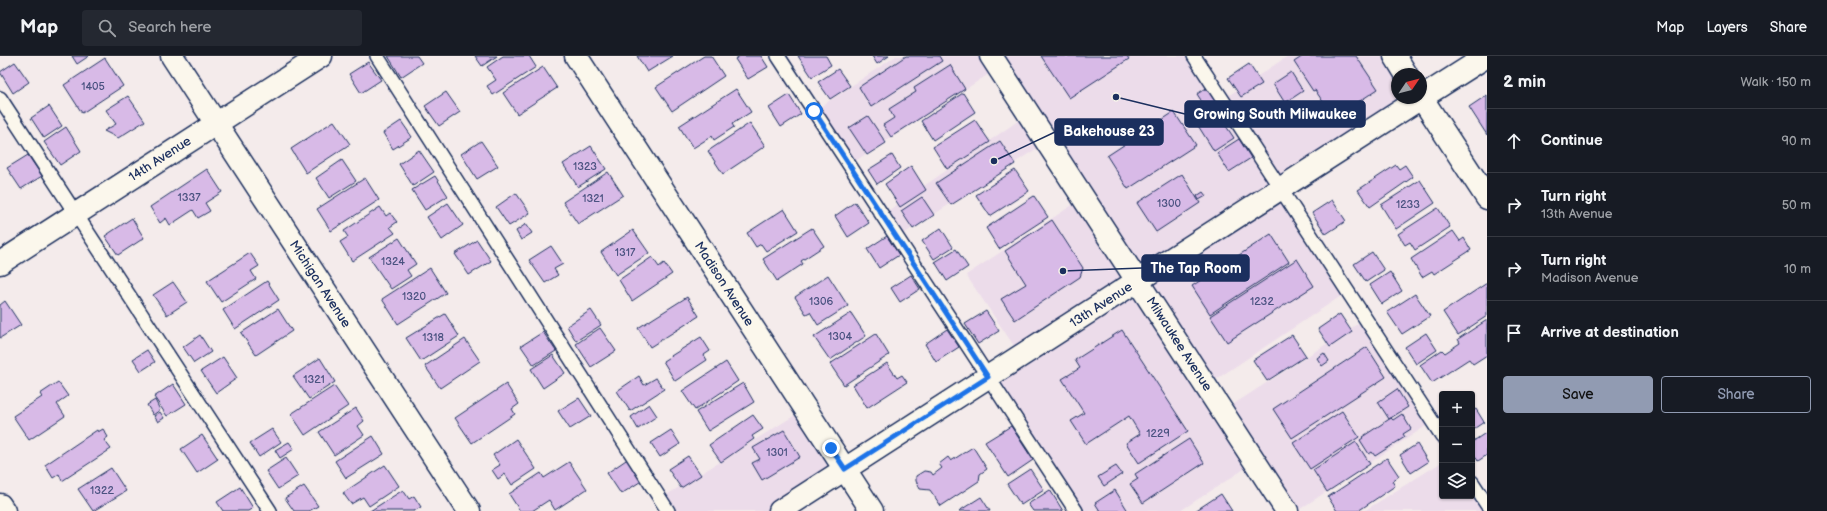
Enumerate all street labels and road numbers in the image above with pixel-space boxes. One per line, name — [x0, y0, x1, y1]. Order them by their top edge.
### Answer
street label: 14th Avenue — [126, 133, 194, 185]
street label: Michigan Avenue — [286, 237, 354, 331]
street label: Madison Avenue — [691, 239, 757, 329]
street label: 13th Avenue — [1067, 279, 1136, 331]
street label: Milwaukee Avenue — [1143, 294, 1216, 394]

